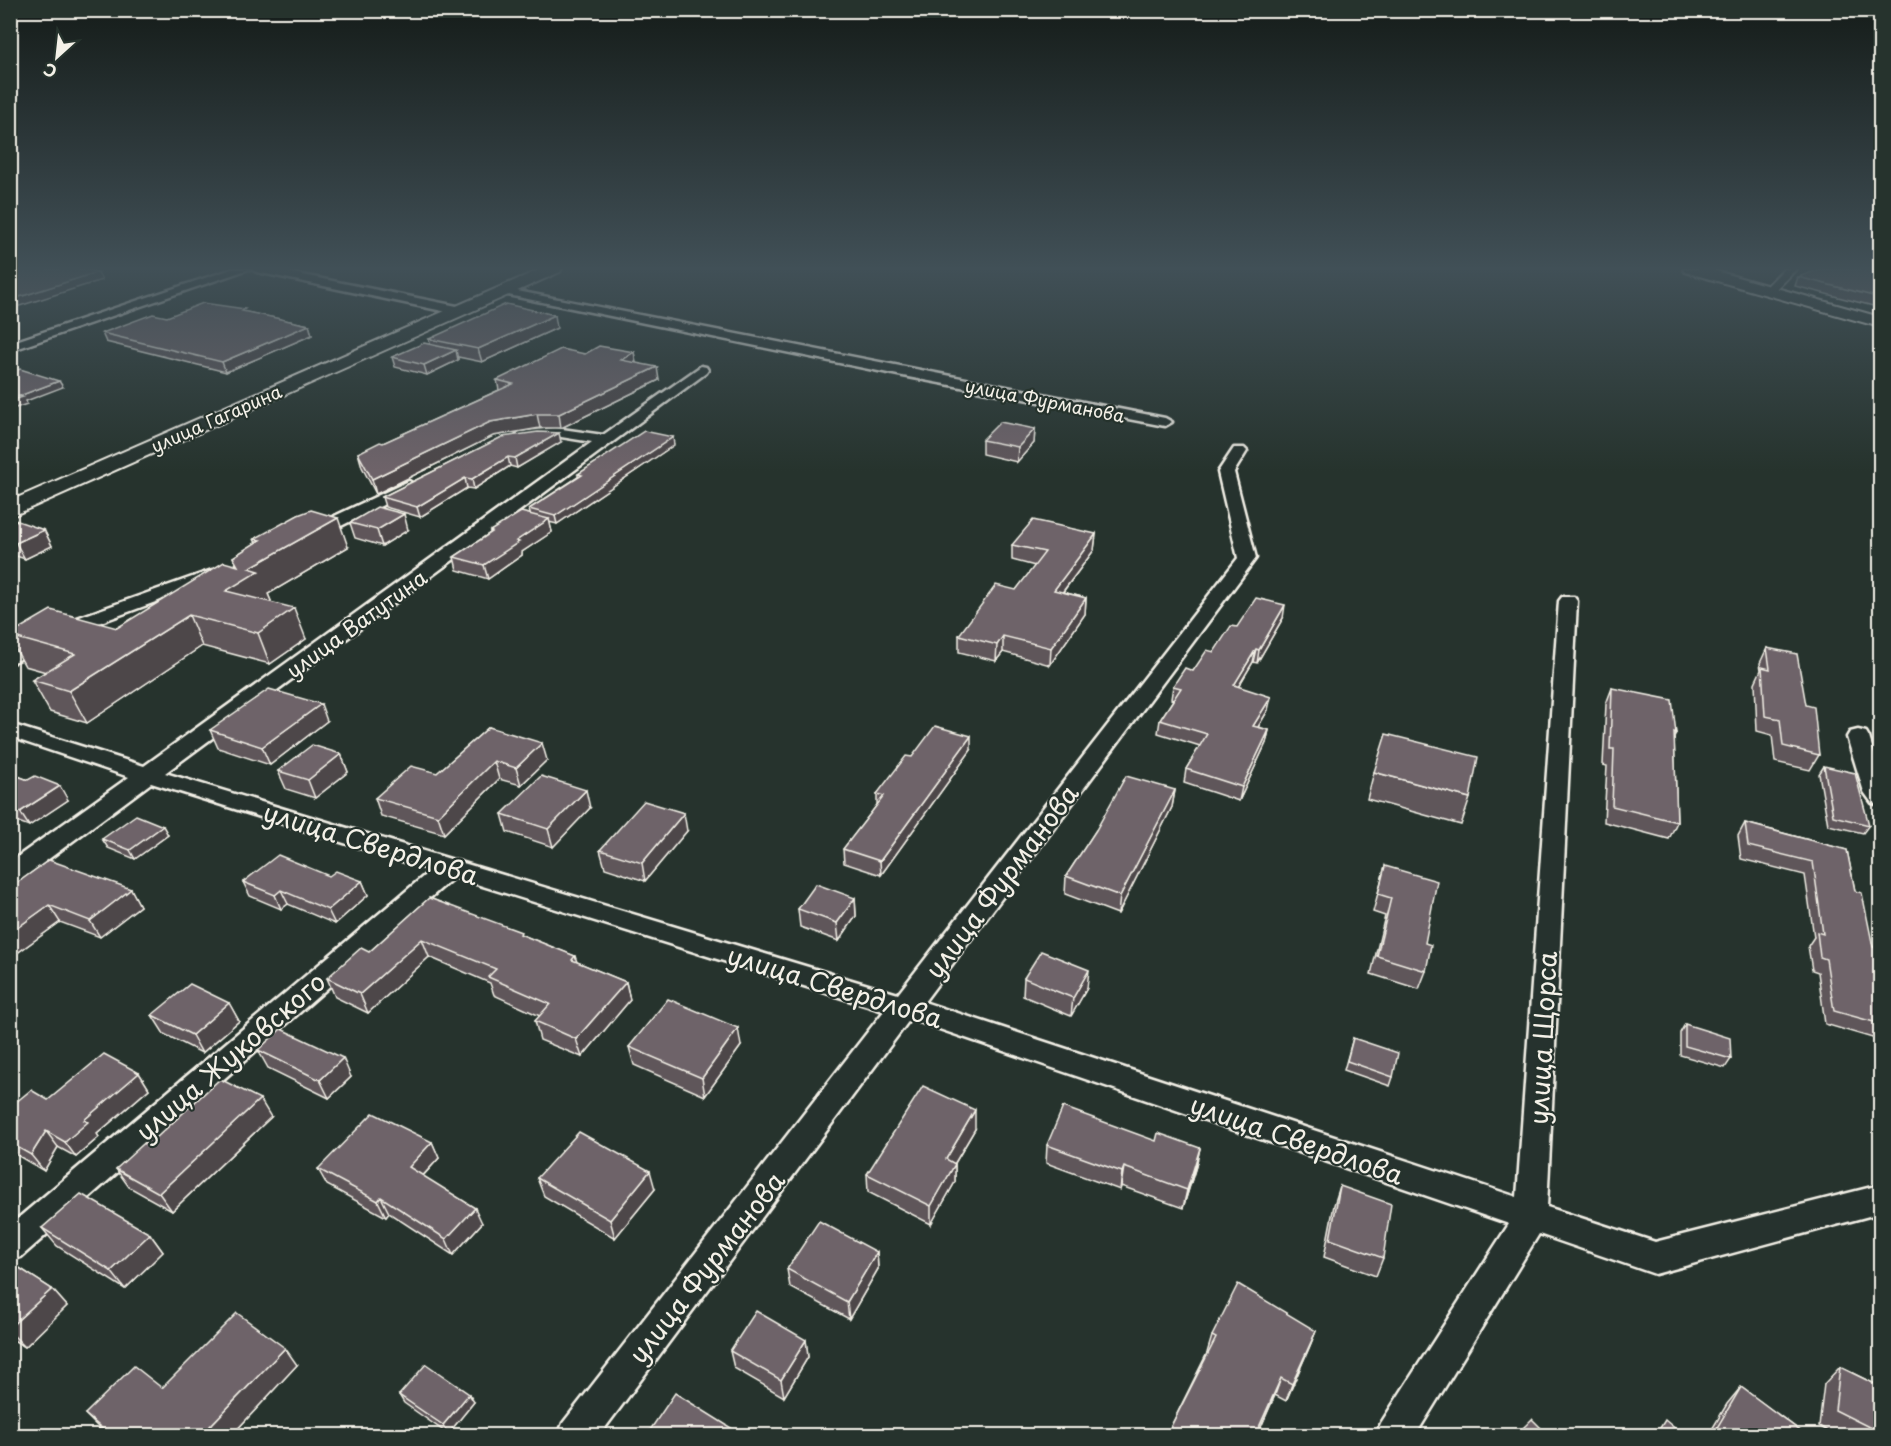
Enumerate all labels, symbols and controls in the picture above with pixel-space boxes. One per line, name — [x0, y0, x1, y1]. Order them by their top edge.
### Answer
north arrow — [27, 27, 87, 87]
text: С — [39, 58, 61, 85]
street label: улица Фурманова — [963, 371, 1128, 429]
street label: улица Гагарина — [146, 377, 286, 459]
street label: улица Ватутина — [279, 560, 434, 685]
street label: улица Фурманова — [915, 775, 1088, 986]
street label: улица Свердлова — [259, 792, 484, 895]
street label: улица Свердлова — [723, 935, 948, 1038]
street label: улица Щорса — [1518, 949, 1566, 1126]
street label: улица Жуковского — [126, 962, 334, 1150]
street label: улица Свердлова — [1185, 1084, 1410, 1194]
street label: улица Фурманова — [618, 1162, 794, 1371]

